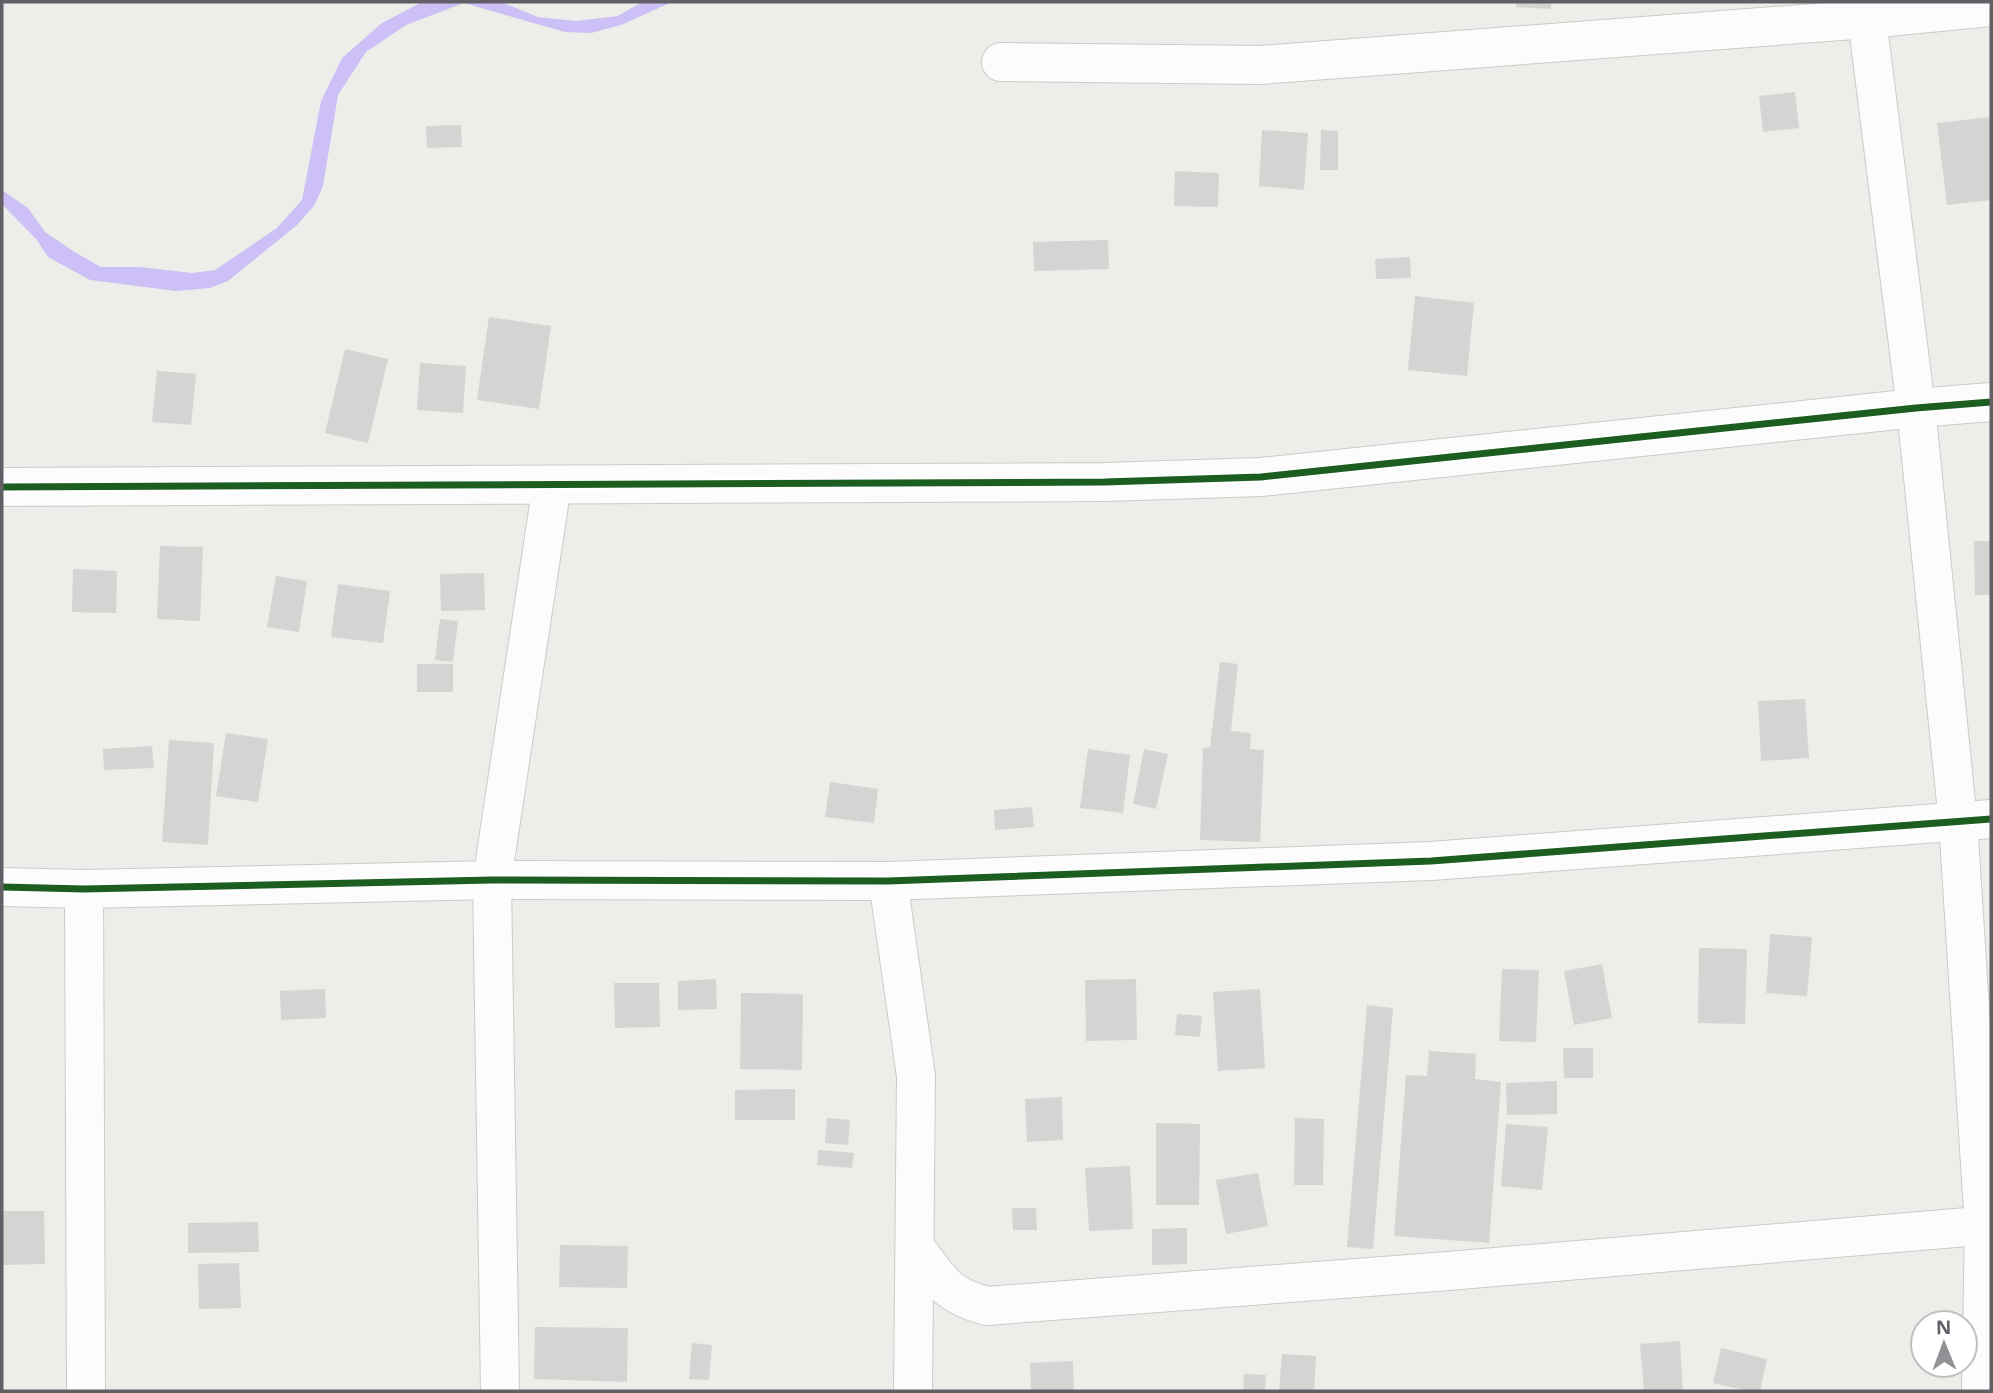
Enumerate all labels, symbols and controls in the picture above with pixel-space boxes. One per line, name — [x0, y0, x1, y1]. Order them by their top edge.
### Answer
north arrow — [1909, 1309, 1979, 1379]
text: N — [1936, 1314, 1952, 1340]

